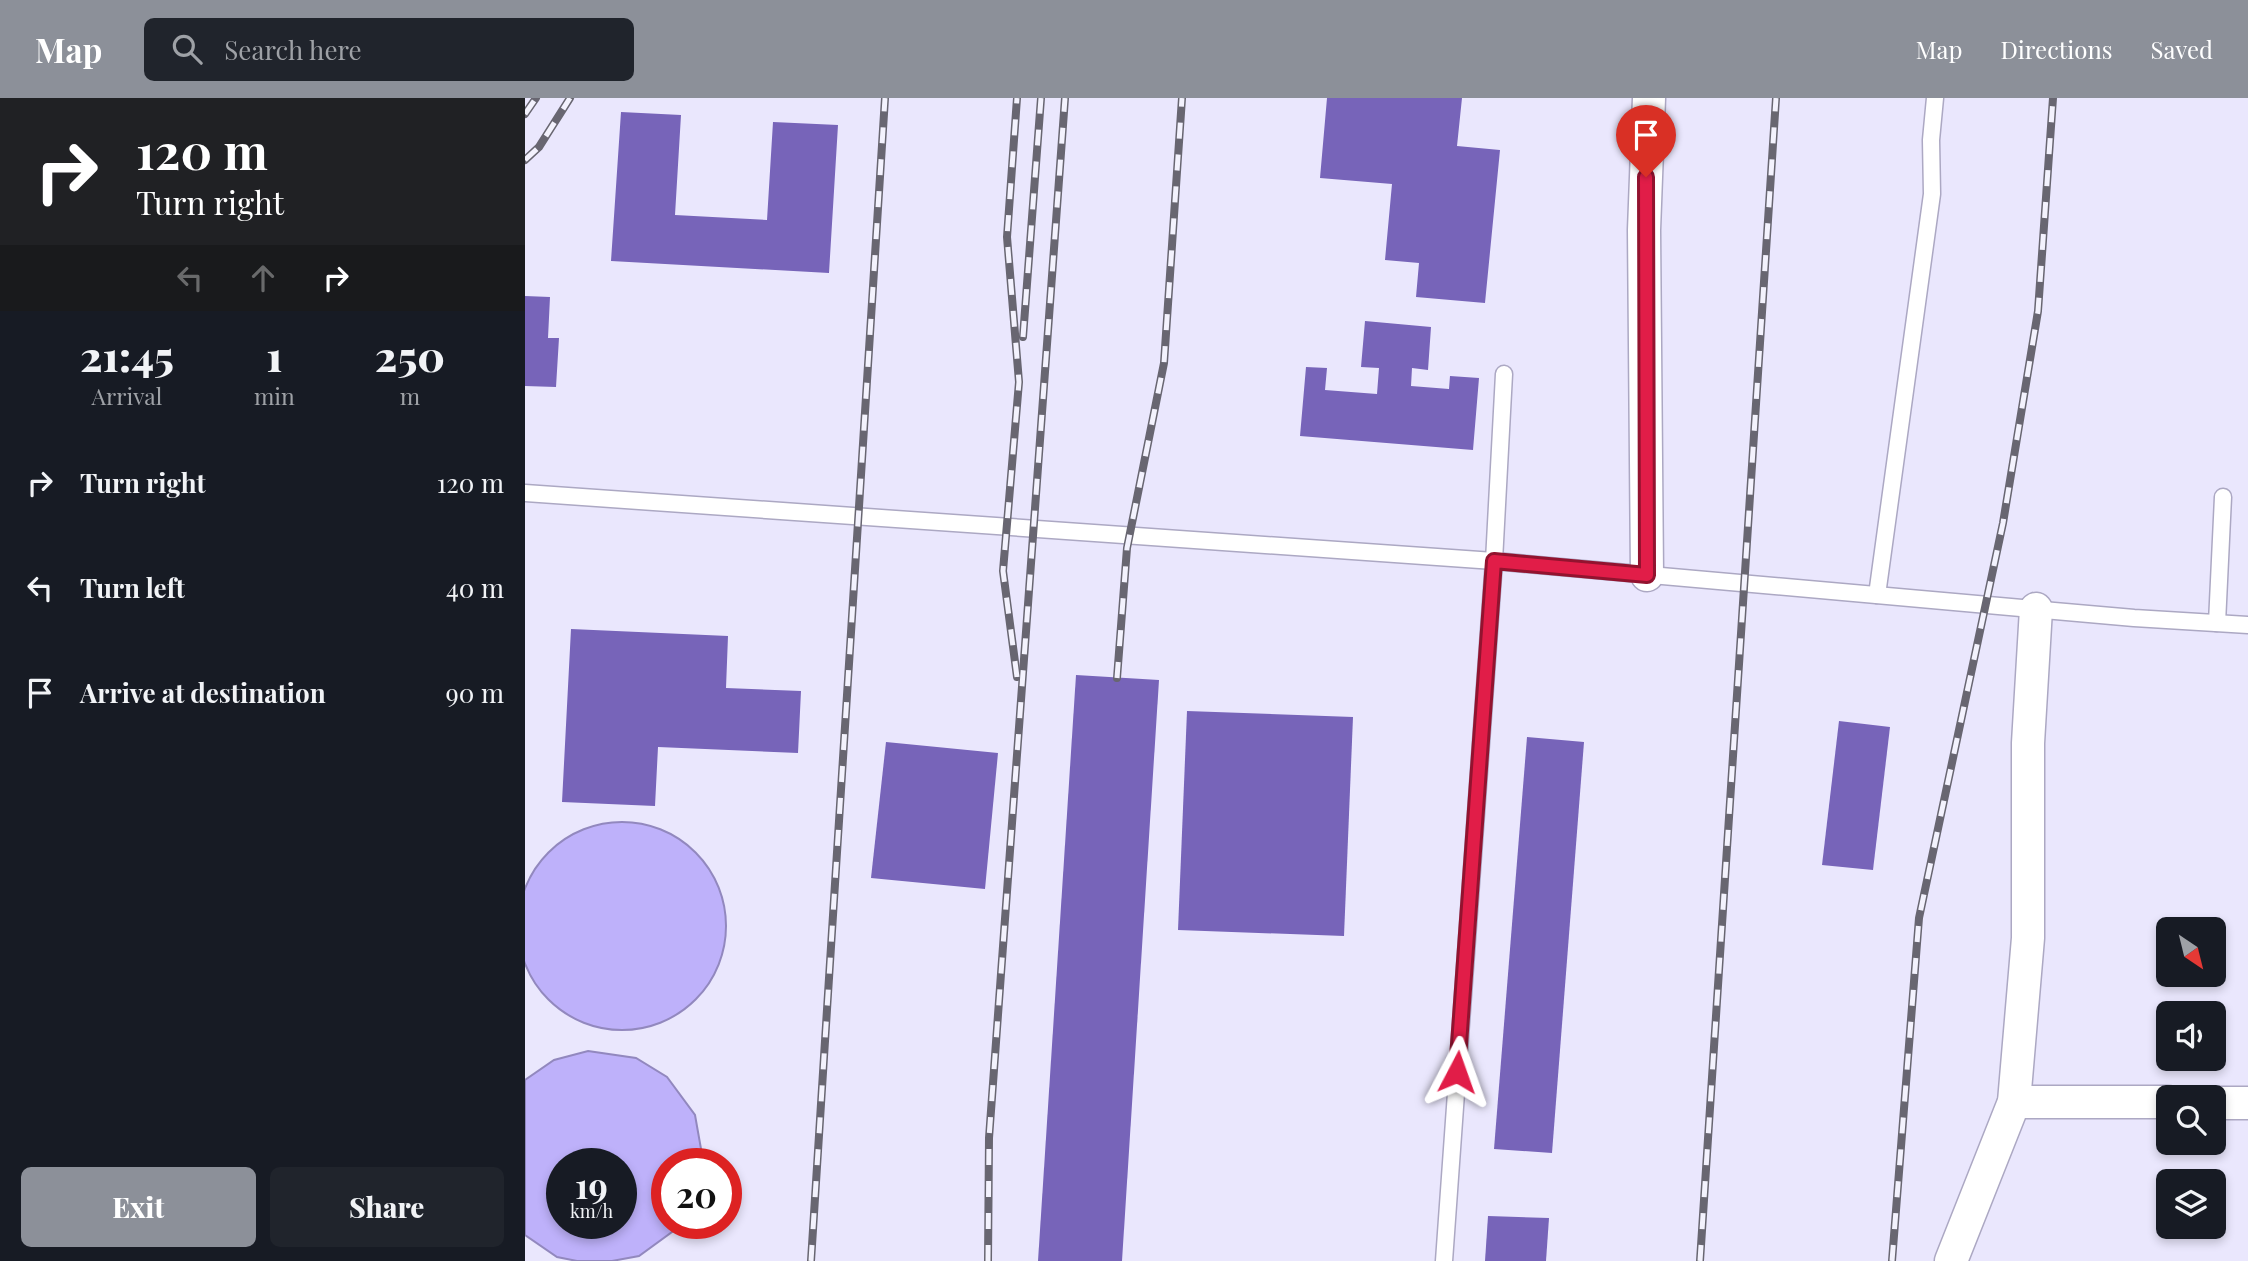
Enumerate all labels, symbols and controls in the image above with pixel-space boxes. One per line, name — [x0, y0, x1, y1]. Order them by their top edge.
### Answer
search box — [144, 18, 634, 81]
text: Map — [35, 27, 102, 71]
icon: search — [168, 30, 206, 68]
text: Search here — [224, 32, 362, 67]
text: Map — [1916, 33, 1962, 65]
text: Directions — [2000, 33, 2113, 65]
text: Saved — [2151, 33, 2213, 65]
pin — [1616, 105, 1676, 177]
icon: arrive — [1627, 116, 1665, 154]
text: 120 m — [136, 117, 268, 182]
icon: right — [21, 126, 112, 217]
text: Turn right — [136, 180, 284, 223]
icon: left — [171, 259, 209, 297]
icon: ahead — [244, 259, 282, 297]
icon: right — [317, 259, 355, 297]
text: 21:45 — [80, 327, 174, 383]
text: 1 — [266, 327, 283, 383]
text: 250 — [375, 327, 445, 383]
text: Arrival — [92, 380, 162, 411]
text: min — [254, 380, 295, 411]
text: m — [400, 380, 420, 411]
icon: right — [21, 464, 59, 502]
text: Turn right — [80, 465, 206, 500]
text: 120 m — [437, 465, 504, 500]
icon: left — [21, 569, 59, 607]
text: Turn left — [80, 570, 185, 605]
text: 40 m — [446, 570, 504, 605]
icon: arrive — [21, 674, 59, 712]
text: Arrive at destination — [80, 675, 326, 710]
text: 90 m — [446, 675, 504, 710]
north arrow — [2156, 917, 2226, 987]
map controls — [2156, 917, 2226, 1239]
button: sound — [2156, 1001, 2226, 1071]
position arrow — [1420, 1035, 1494, 1109]
button: search — [2156, 1085, 2226, 1155]
speed limit sign: 20 — [651, 1148, 742, 1239]
text: 19 — [575, 1161, 608, 1208]
button: Exit — [21, 1167, 256, 1247]
button: Share — [270, 1167, 504, 1247]
button: layers — [2156, 1169, 2226, 1239]
text: km/h — [570, 1199, 613, 1223]

